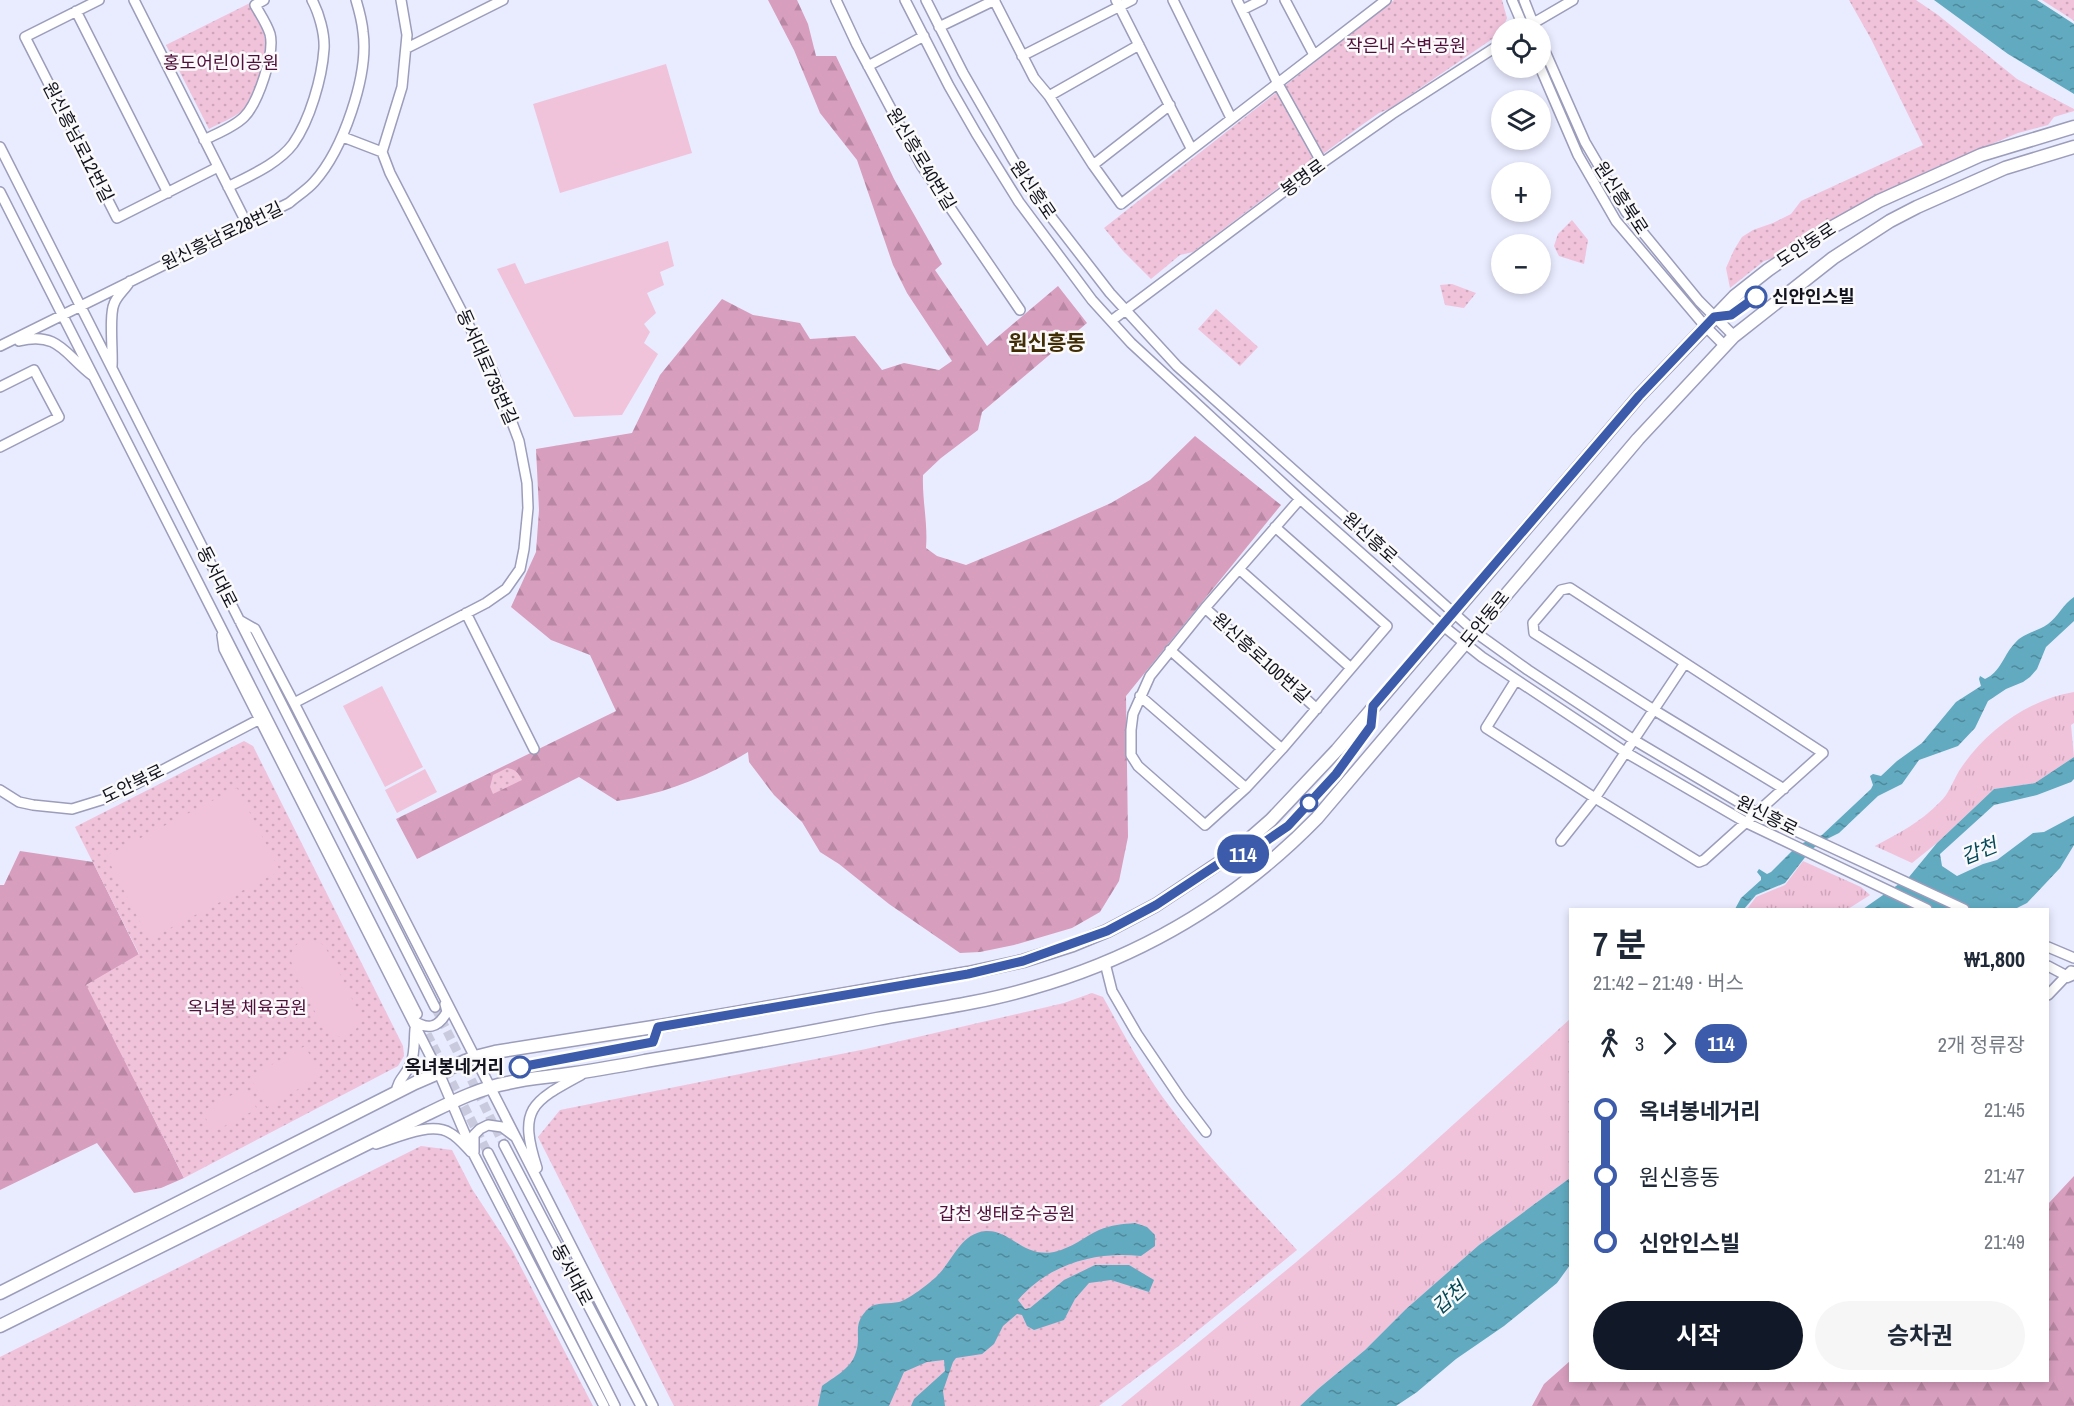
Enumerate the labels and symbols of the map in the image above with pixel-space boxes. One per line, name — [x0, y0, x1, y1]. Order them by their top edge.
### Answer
park label: 작은내 수변공원 — [1346, 33, 1466, 58]
park label: 홍도어린이공원 — [163, 50, 279, 75]
street label: 원신흥남로12번길 — [37, 77, 120, 206]
street label: 원신흥로40번길 — [881, 103, 962, 215]
street label: 봉명로 — [1275, 153, 1330, 202]
street label: 원신흥로 — [1005, 155, 1062, 224]
street label: 원신흥북로 — [1588, 156, 1654, 239]
street label: 원신흥남로28번길 — [157, 195, 287, 276]
street label: 도안동로 — [1771, 216, 1840, 273]
place label: 신안인스빌 — [1772, 284, 1855, 309]
marker: 신안인스빌 — [1745, 286, 1767, 308]
street label: 동서대로735번길 — [451, 305, 524, 429]
district label: 원신흥동 — [1008, 328, 1086, 357]
street label: 원신흥로 — [1337, 506, 1403, 569]
street label: 동서대로 — [191, 542, 244, 612]
street label: 도안동로 — [1454, 585, 1515, 652]
street label: 원신흥로100번길 — [1207, 607, 1316, 708]
street label: 도안북로 — [98, 758, 168, 809]
street label: 원신흥로 — [1732, 789, 1802, 842]
unlabelled marker — [1300, 794, 1318, 812]
water label: 갑천 — [1957, 830, 2003, 870]
line badge: 114 — [1208, 834, 1278, 874]
park label: 옥녀봉 체육공원 — [187, 995, 307, 1020]
place label: 옥녀봉네거리 — [405, 1054, 504, 1079]
marker: 옥녀봉네거리 — [509, 1056, 531, 1078]
park label: 갑천 생태호수공원 — [939, 1201, 1075, 1226]
street label: 동서대로 — [546, 1240, 599, 1310]
water label: 갑천 — [1426, 1274, 1473, 1320]

